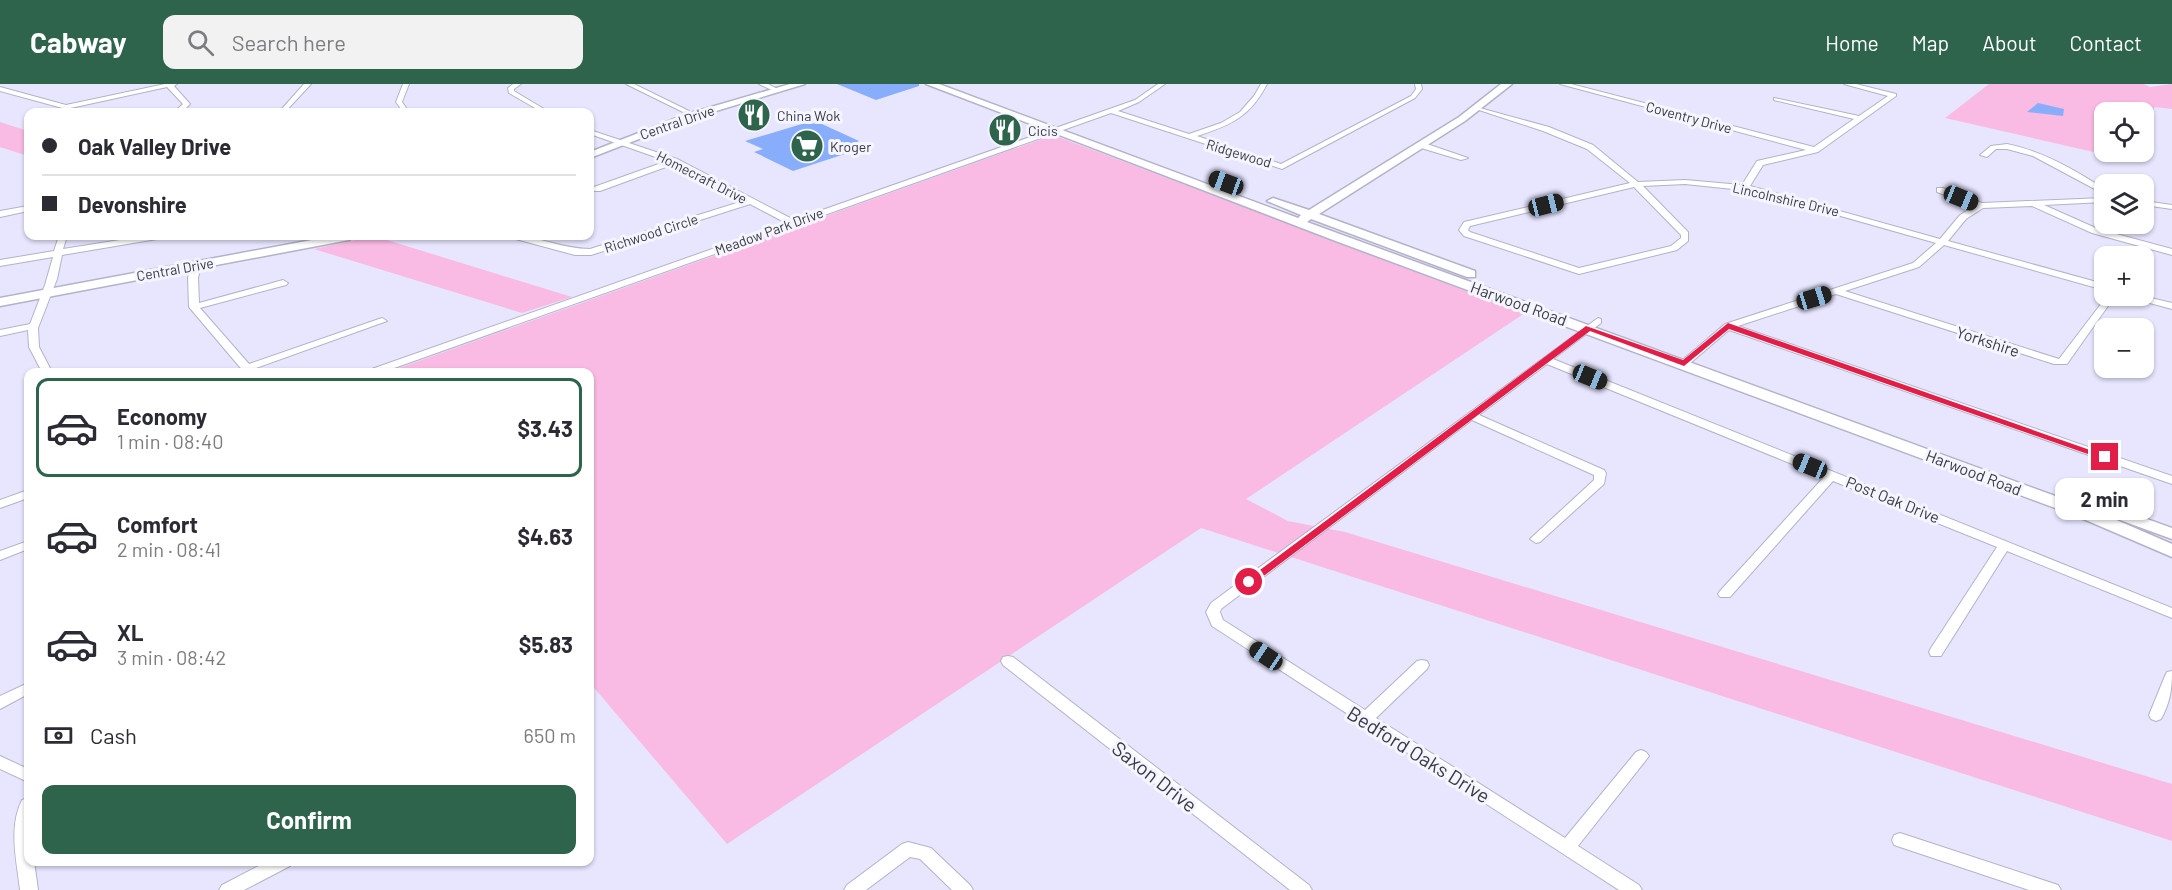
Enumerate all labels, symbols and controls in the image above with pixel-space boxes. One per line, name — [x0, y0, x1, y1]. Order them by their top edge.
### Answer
search box — [163, 15, 583, 69]
text: Cabway — [30, 25, 127, 59]
icon: search — [184, 26, 217, 59]
text: Search here — [232, 29, 346, 55]
text: Home — [1825, 30, 1879, 55]
text: Map — [1912, 30, 1949, 55]
text: About — [1982, 30, 2037, 55]
text: Contact — [2070, 30, 2142, 55]
restaurant icon: China Wok — [736, 97, 772, 133]
street label: Coventry Drive — [1644, 97, 1734, 137]
street label: Central Drive — [637, 101, 717, 143]
map controls — [2094, 102, 2154, 378]
button: locate — [2094, 102, 2154, 162]
place label: China Wok — [777, 107, 840, 124]
restaurant icon: Cicis — [987, 112, 1023, 148]
place label: Cicis — [1028, 122, 1058, 139]
supermarket icon: Kroger — [789, 128, 825, 164]
text: Oak Valley Drive — [78, 133, 231, 159]
street label: Ridgewood — [1204, 135, 1274, 171]
place label: Kroger — [830, 138, 871, 155]
street label: Homecraft Drive — [654, 147, 750, 207]
car — [1206, 168, 1246, 198]
button: layers — [2094, 174, 2154, 234]
street label: Lincolnshire Drive — [1731, 178, 1841, 220]
car — [1941, 183, 1981, 213]
text: Devonshire — [78, 191, 187, 217]
car — [1526, 192, 1566, 218]
street label: Meadow Park Drive — [713, 204, 825, 258]
street label: Richwood Circle — [602, 210, 700, 256]
button: + — [2094, 246, 2154, 306]
street label: Central Drive — [135, 254, 215, 284]
street label: Harwood Road — [1468, 277, 1570, 329]
car — [1794, 284, 1834, 312]
button: − — [2094, 318, 2154, 378]
street label: Yorkshire — [1954, 322, 2022, 360]
car — [1570, 362, 1610, 392]
icon: car — [45, 401, 99, 455]
text: Economy — [117, 403, 207, 429]
text: $3.43 — [517, 415, 573, 441]
text: 1 min · 08:40 — [117, 429, 223, 453]
route end — [2091, 443, 2118, 470]
street label: Harwood Road — [1923, 445, 2025, 499]
car — [1790, 451, 1830, 481]
street label: Post Oak Drive — [1843, 472, 1943, 526]
callout: 2 min — [2056, 478, 2154, 520]
text: 2 min — [2081, 487, 2128, 511]
icon: car — [45, 509, 99, 563]
text: Comfort — [117, 511, 198, 537]
text: $4.63 — [517, 523, 573, 549]
text: 2 min · 08:41 — [117, 537, 221, 561]
route start — [1235, 568, 1262, 595]
icon: car — [45, 617, 99, 671]
text: XL — [117, 619, 143, 645]
text: $5.83 — [519, 631, 573, 657]
car — [1246, 638, 1286, 674]
text: 3 min · 08:42 — [117, 645, 226, 669]
street label: Bedford Oaks Drive — [1343, 700, 1495, 808]
icon: cash — [42, 719, 75, 752]
text: Cash — [90, 722, 137, 748]
text: 650 m — [524, 723, 576, 747]
street label: Saxon Drive — [1108, 735, 1202, 817]
button: Confirm — [42, 785, 576, 854]

